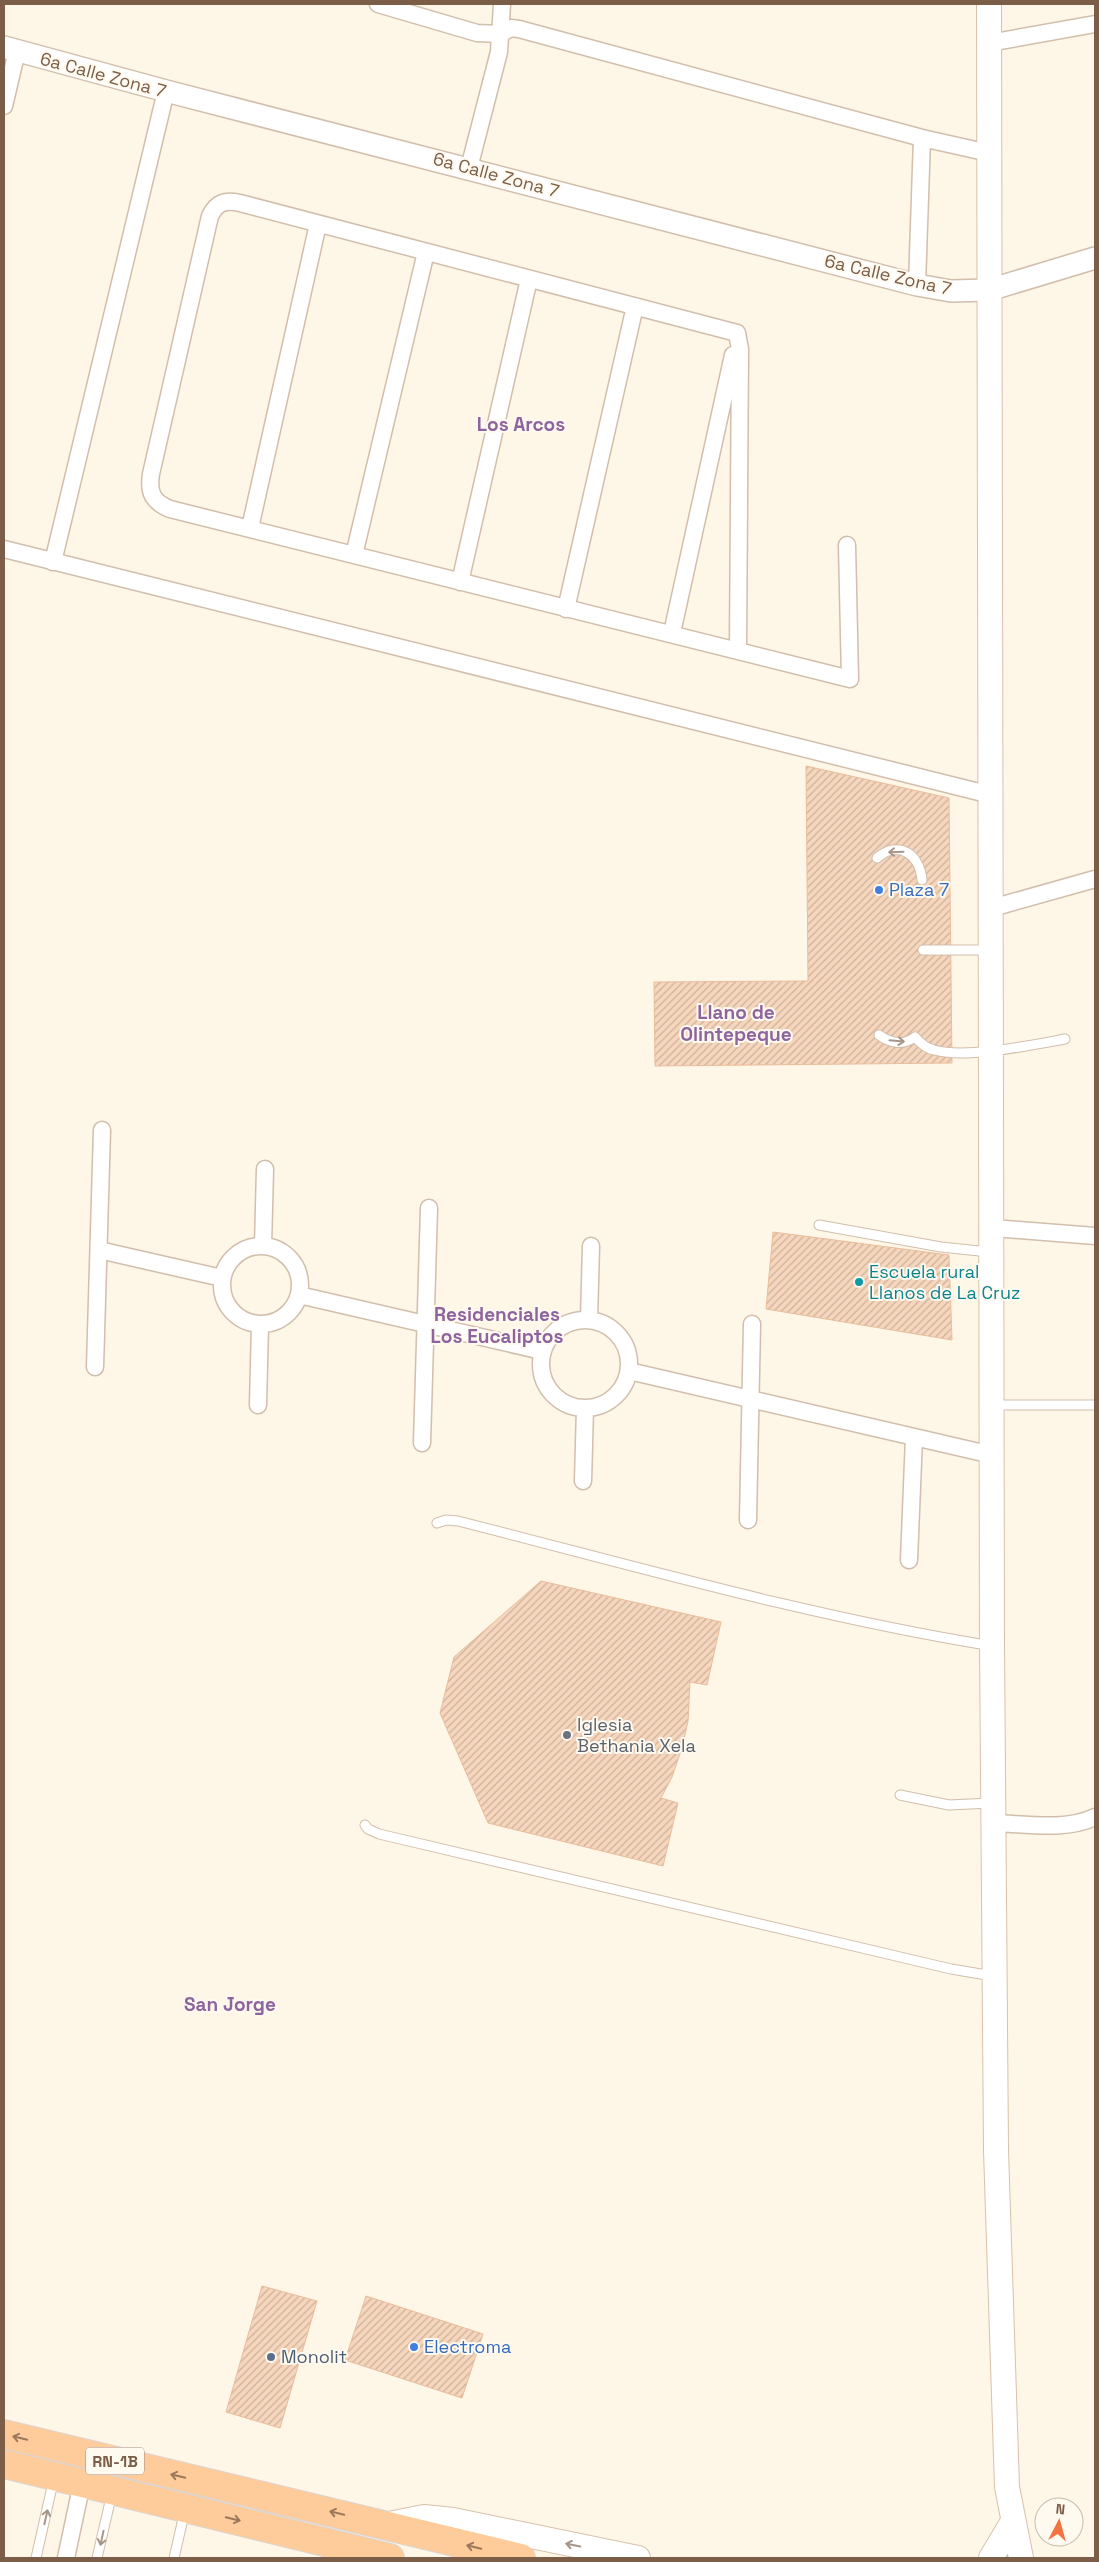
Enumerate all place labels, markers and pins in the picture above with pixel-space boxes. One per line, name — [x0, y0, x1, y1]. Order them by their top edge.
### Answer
place label: Plaza 7 — [889, 878, 949, 901]
marker: Plaza 7 — [873, 884, 885, 896]
place label: Escuela rural Llanos de La Cruz — [869, 1260, 1020, 1304]
marker: Escuela rural Llanos de La Cruz — [853, 1276, 865, 1288]
place label: Iglesia Bethania Xela — [577, 1713, 696, 1757]
marker: Iglesia Bethania Xela — [561, 1729, 573, 1741]
place label: Electroma — [424, 2335, 511, 2358]
marker: Electroma — [408, 2341, 420, 2353]
place label: Monolit — [281, 2345, 347, 2368]
marker: Monolit — [265, 2351, 277, 2363]

